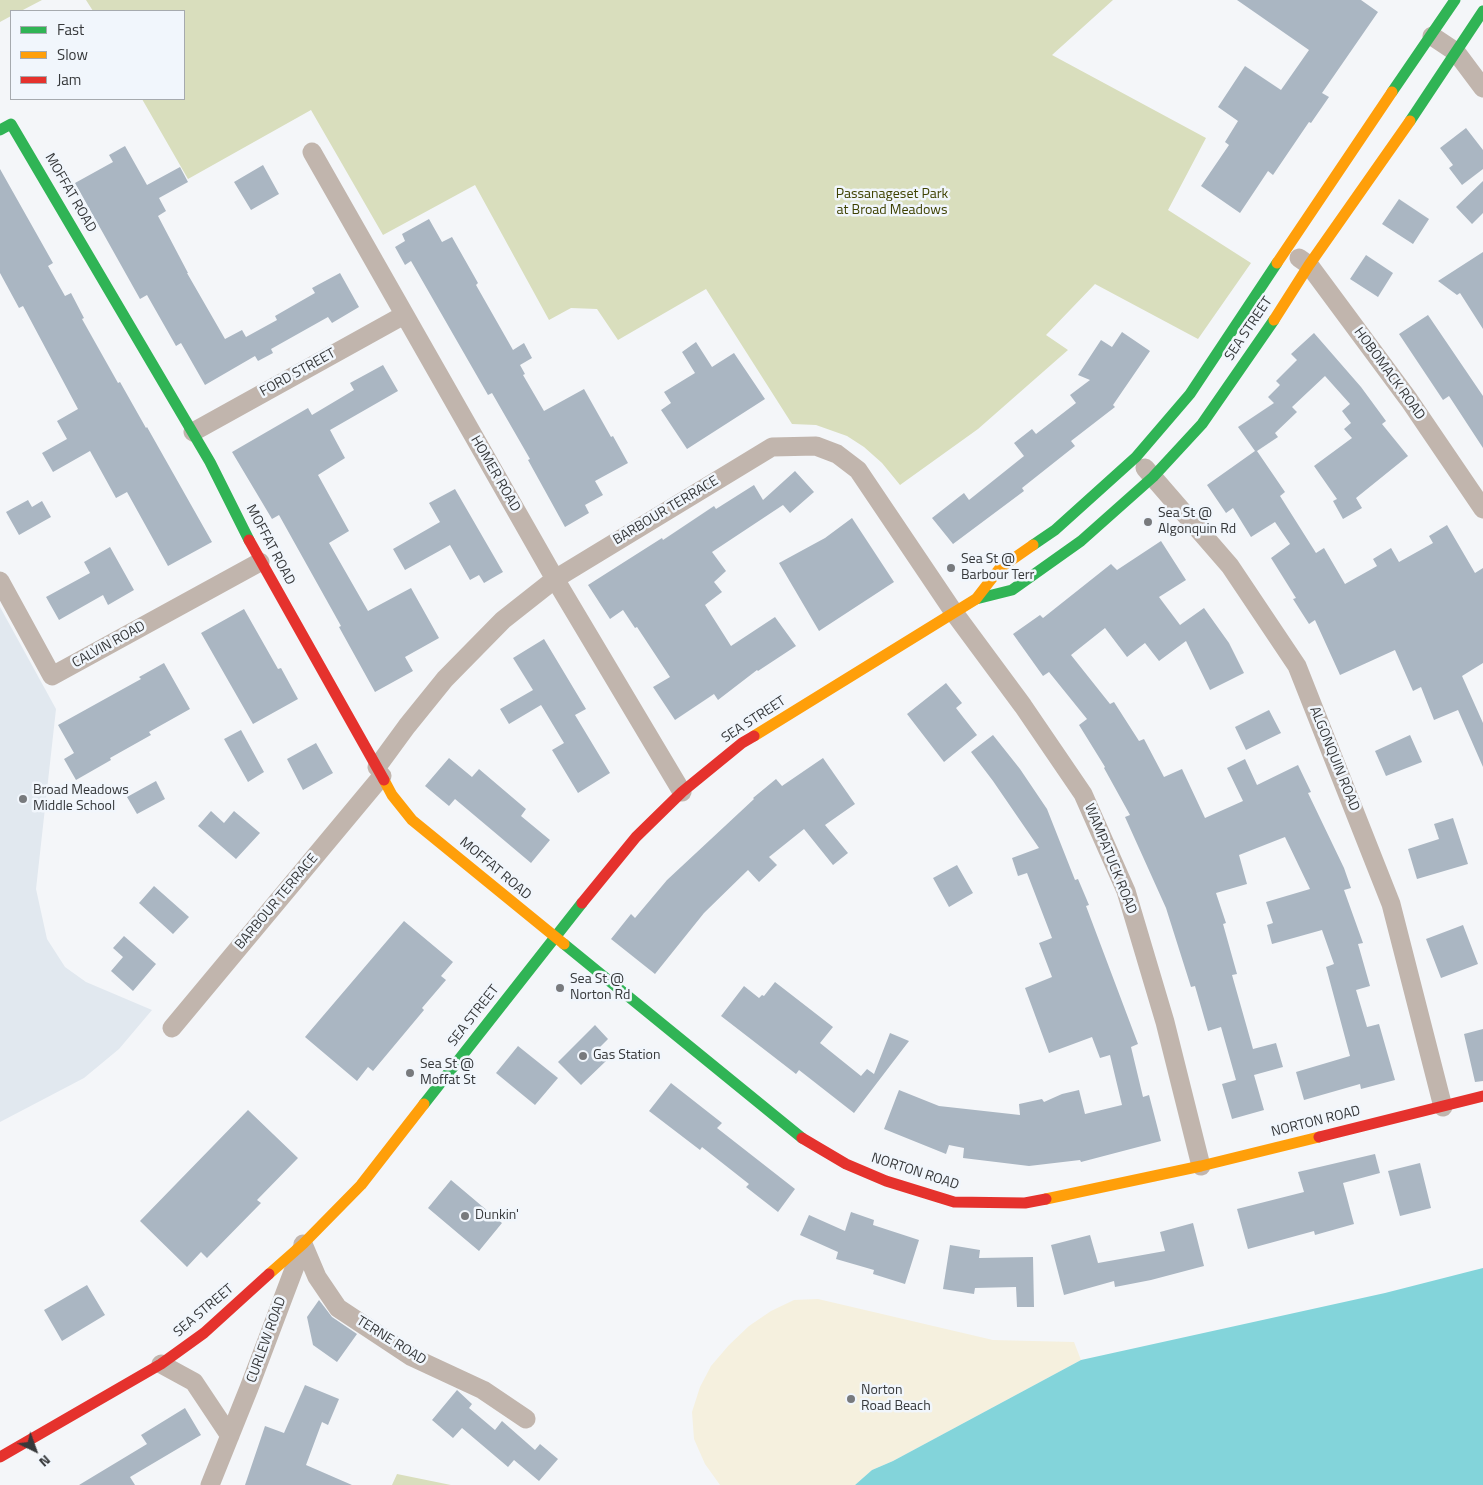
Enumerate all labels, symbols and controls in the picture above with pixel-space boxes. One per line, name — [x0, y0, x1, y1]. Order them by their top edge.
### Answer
legend — [10, 10, 185, 100]
text: Fast — [57, 18, 84, 41]
text: Slow — [57, 43, 88, 66]
text: Jam — [57, 68, 81, 91]
street label: MOFFAT ROAD — [41, 150, 99, 236]
park label: Passanageset Park at Broad Meadows — [836, 187, 948, 220]
street label: SEA STREET — [1222, 294, 1276, 364]
street label: HOBOMACK ROAD — [1350, 324, 1428, 424]
street label: FORD STREET — [257, 345, 339, 401]
street label: HOMER ROAD — [466, 433, 524, 515]
street label: BARBOUR TERRACE — [610, 473, 722, 549]
street label: MOFFAT ROAD — [242, 502, 298, 588]
place label: Sea St @ Algonquin Rd — [1158, 506, 1236, 538]
marker: Sea St @ Algonquin Rd — [1142, 516, 1154, 528]
place label: Sea St @ Barbour Terr — [961, 552, 1034, 584]
marker: Sea St @ Barbour Terr — [945, 562, 957, 574]
street label: CALVIN ROAD — [69, 618, 149, 672]
street label: SEA STREET — [719, 693, 789, 747]
street label: ALGONQUIN ROAD — [1305, 704, 1363, 814]
place label: Broad Meadows Middle School — [33, 783, 129, 816]
marker: Broad Meadows Middle School — [17, 793, 29, 805]
street label: WAMPATUCK ROAD — [1080, 801, 1140, 917]
street label: MOFFAT ROAD — [456, 834, 534, 904]
street label: BARBOUR TERRACE — [232, 851, 322, 953]
place label: Sea St @ Norton Rd — [570, 972, 630, 1004]
street label: SEA STREET — [445, 982, 503, 1050]
marker: Sea St @ Norton Rd — [554, 982, 566, 994]
place label: Gas Station — [593, 1048, 661, 1064]
marker: Gas Station — [577, 1050, 589, 1062]
place label: Sea St @ Moffat St — [420, 1057, 476, 1090]
marker: Sea St @ Moffat St — [404, 1067, 416, 1079]
street label: NORTON ROAD — [1270, 1103, 1362, 1141]
street label: NORTON ROAD — [869, 1150, 961, 1194]
place label: Dunkin' — [475, 1208, 519, 1224]
marker: Dunkin' — [459, 1210, 471, 1222]
street label: SEA STREET — [171, 1281, 237, 1341]
street label: CURLEW ROAD — [244, 1295, 290, 1385]
street label: TERNE ROAD — [353, 1313, 429, 1369]
place label: Norton Road Beach — [861, 1383, 931, 1415]
marker: Norton Road Beach — [845, 1393, 857, 1405]
north arrow — [10, 1425, 60, 1475]
text: N — [35, 1450, 56, 1473]

